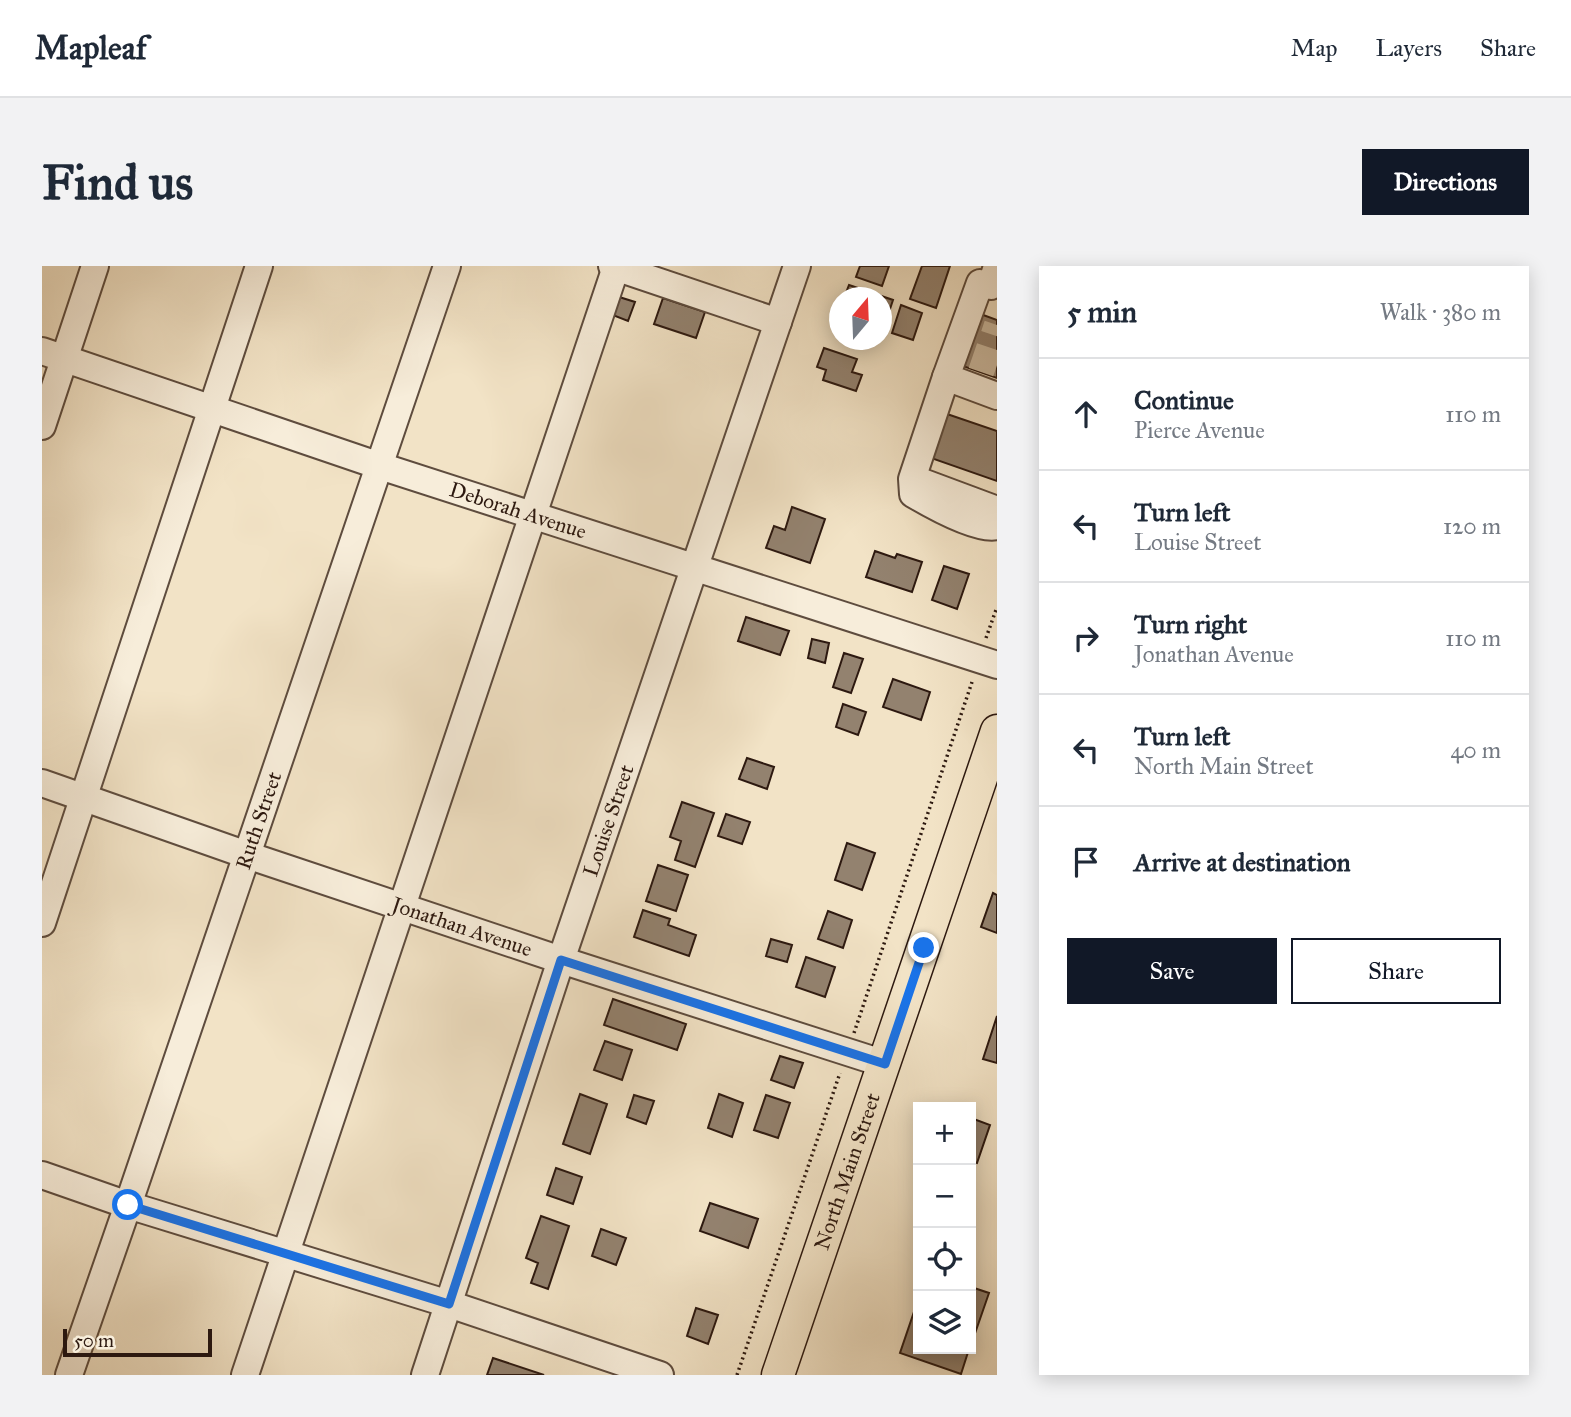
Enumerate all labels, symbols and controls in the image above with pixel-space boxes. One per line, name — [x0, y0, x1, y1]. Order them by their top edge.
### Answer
text: Mapleaf — [35, 28, 147, 68]
text: Map — [1291, 33, 1338, 63]
text: Layers — [1376, 33, 1442, 63]
text: Share — [1480, 33, 1536, 63]
button: Directions — [1362, 149, 1529, 215]
text: Find us — [42, 153, 193, 212]
north arrow — [829, 287, 892, 350]
text: 5 min — [1067, 294, 1137, 330]
text: Walk · 380 m — [1380, 298, 1501, 326]
text: Continue — [1134, 384, 1234, 416]
icon: ahead — [1067, 395, 1105, 433]
text: 110 m — [1445, 400, 1501, 428]
text: Pierce Avenue — [1134, 416, 1265, 444]
street label: Deborah Avenue — [446, 476, 590, 545]
text: Turn left — [1134, 496, 1230, 528]
icon: left — [1067, 507, 1105, 545]
text: 120 m — [1443, 512, 1501, 540]
text: Louise Street — [1134, 528, 1261, 556]
text: Turn right — [1134, 608, 1247, 640]
icon: right — [1067, 619, 1105, 657]
text: 110 m — [1445, 624, 1501, 652]
text: Jonathan Avenue — [1134, 640, 1294, 668]
text: Turn left — [1134, 720, 1230, 752]
icon: left — [1067, 731, 1105, 769]
text: 40 m — [1451, 736, 1501, 764]
text: North Main Street — [1134, 752, 1314, 780]
street label: Louise Street — [577, 761, 640, 880]
street label: Ruth Street — [230, 768, 287, 873]
icon: arrive — [1067, 843, 1105, 881]
text: Arrive at destination — [1134, 846, 1351, 878]
street label: Jonathan Avenue — [387, 891, 536, 962]
route end — [908, 932, 939, 963]
button: Save — [1067, 938, 1277, 1004]
button: Share — [1291, 938, 1501, 1004]
street label: North Main Street — [808, 1089, 886, 1253]
map controls — [913, 1102, 976, 1354]
button: + — [913, 1102, 976, 1165]
button: − — [913, 1165, 976, 1228]
route start — [112, 1189, 143, 1220]
button: locate — [913, 1228, 976, 1291]
button: layers — [913, 1291, 976, 1354]
scale bar — [63, 1326, 212, 1358]
text: 50 m — [74, 1329, 114, 1352]

